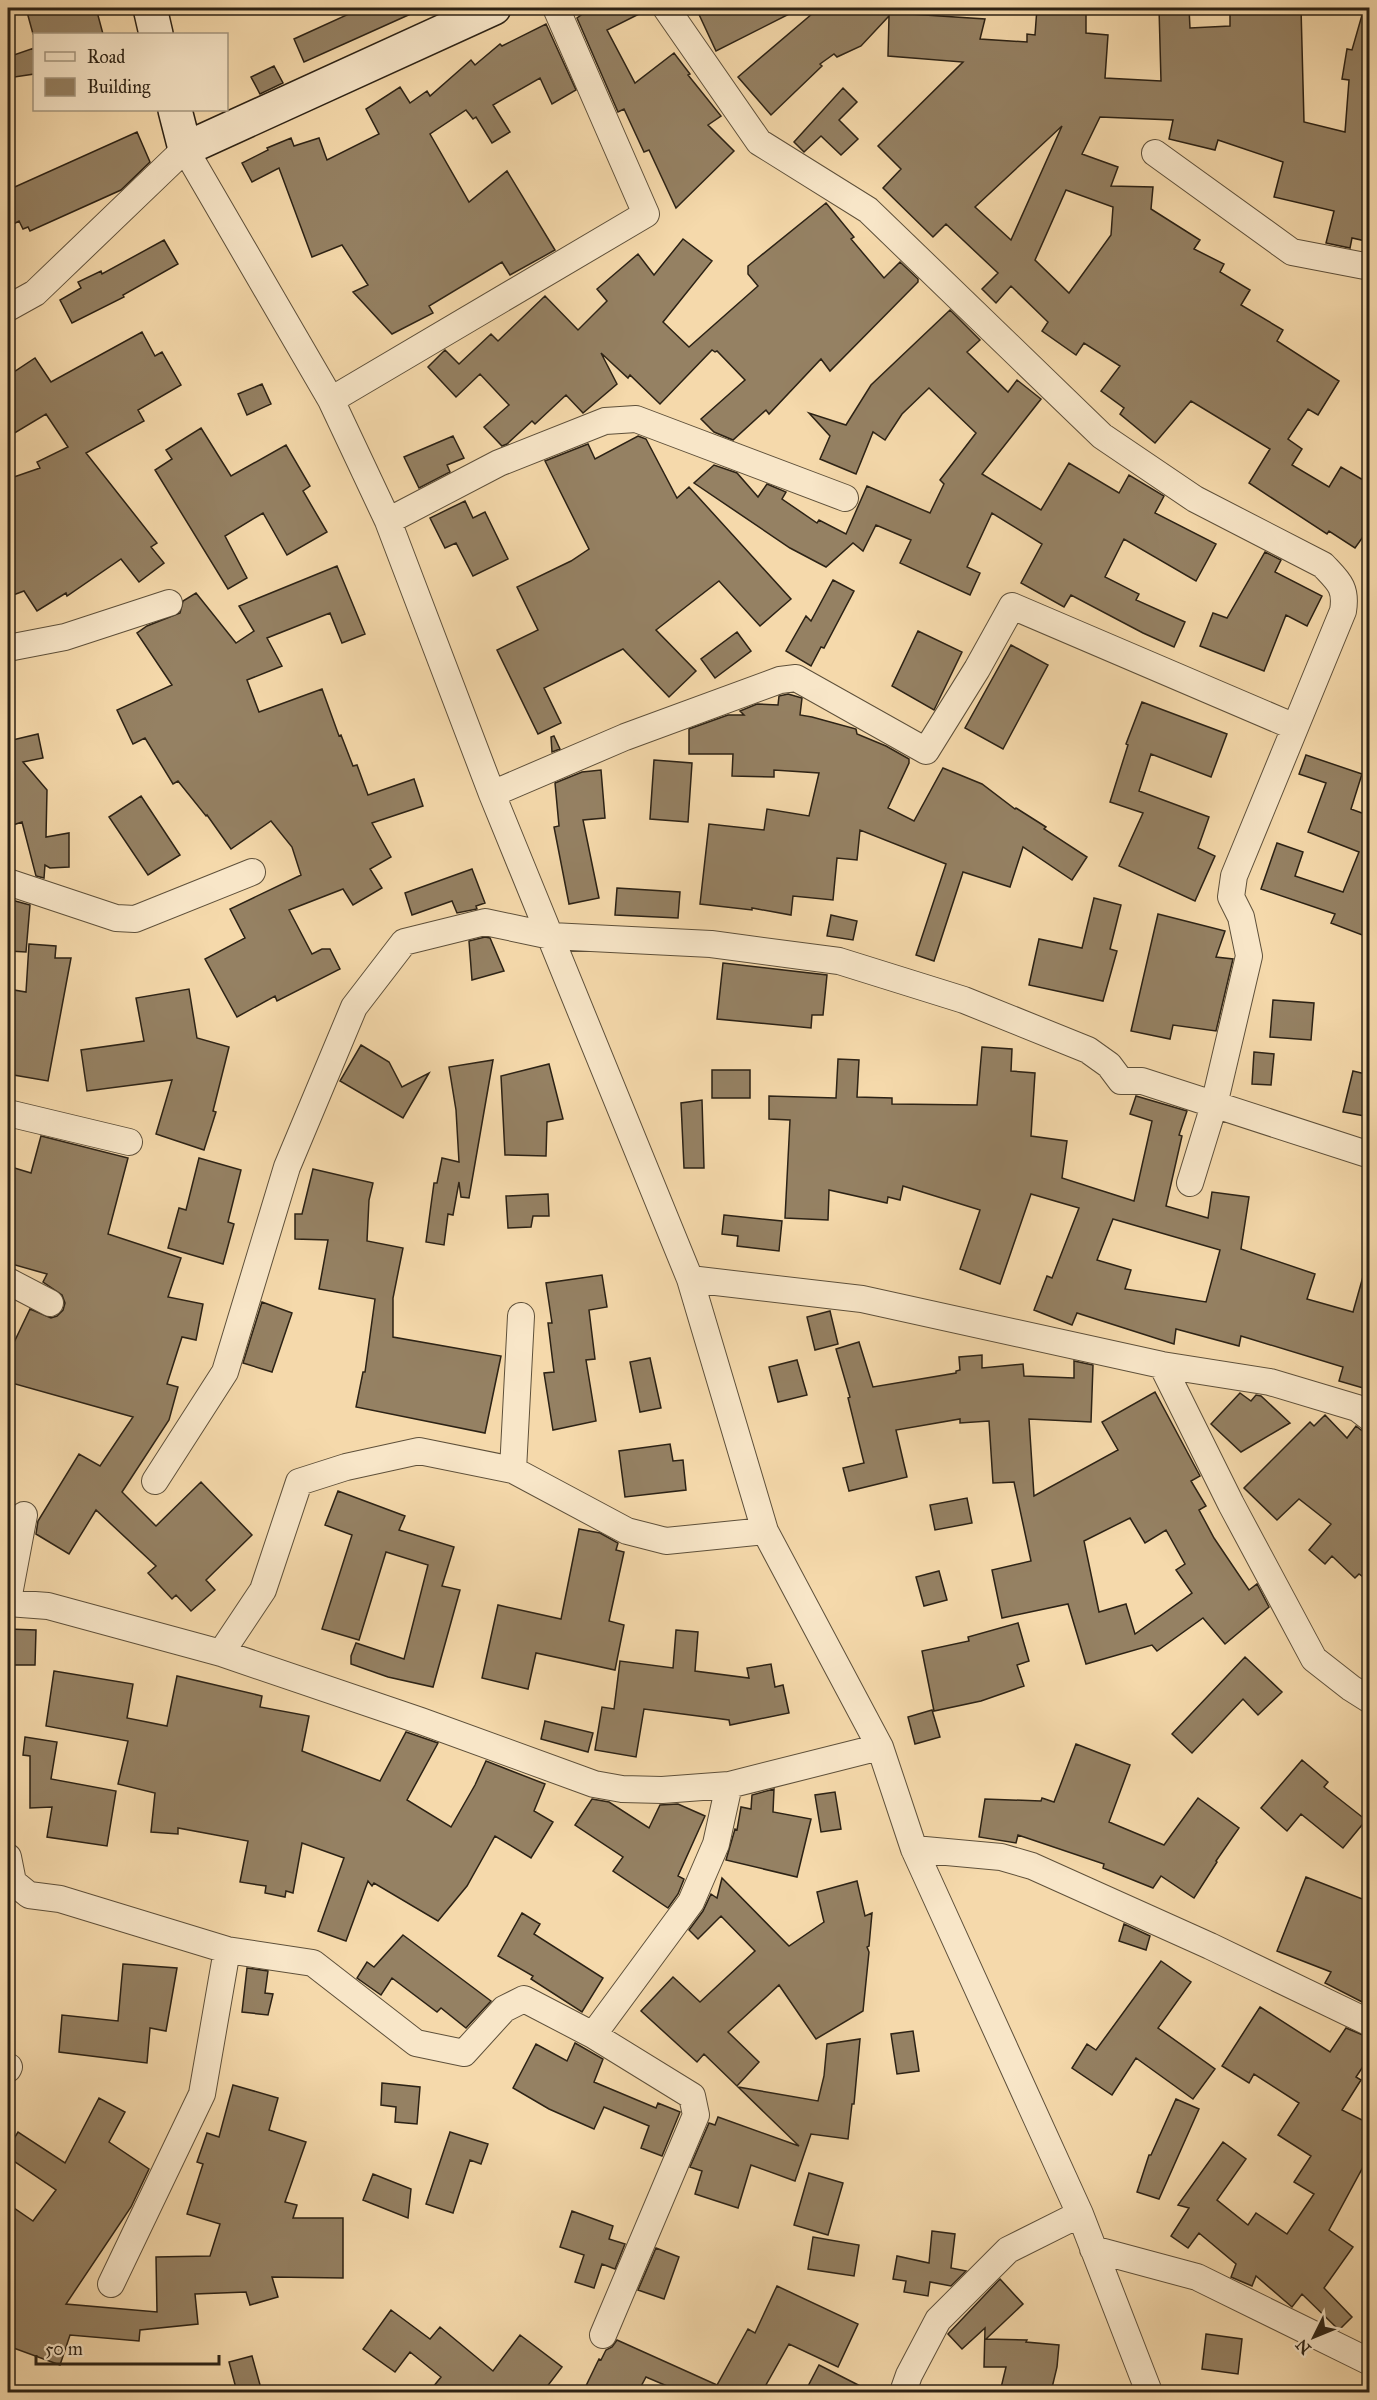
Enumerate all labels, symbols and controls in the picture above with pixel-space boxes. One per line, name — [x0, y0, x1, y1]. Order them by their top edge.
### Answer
legend — [33, 33, 228, 111]
text: Road — [87, 46, 125, 68]
text: Building — [87, 76, 151, 99]
north arrow — [1284, 2307, 1344, 2367]
scale bar — [36, 2328, 219, 2366]
text: N — [1292, 2335, 1315, 2358]
text: 50 m — [45, 2338, 83, 2360]

